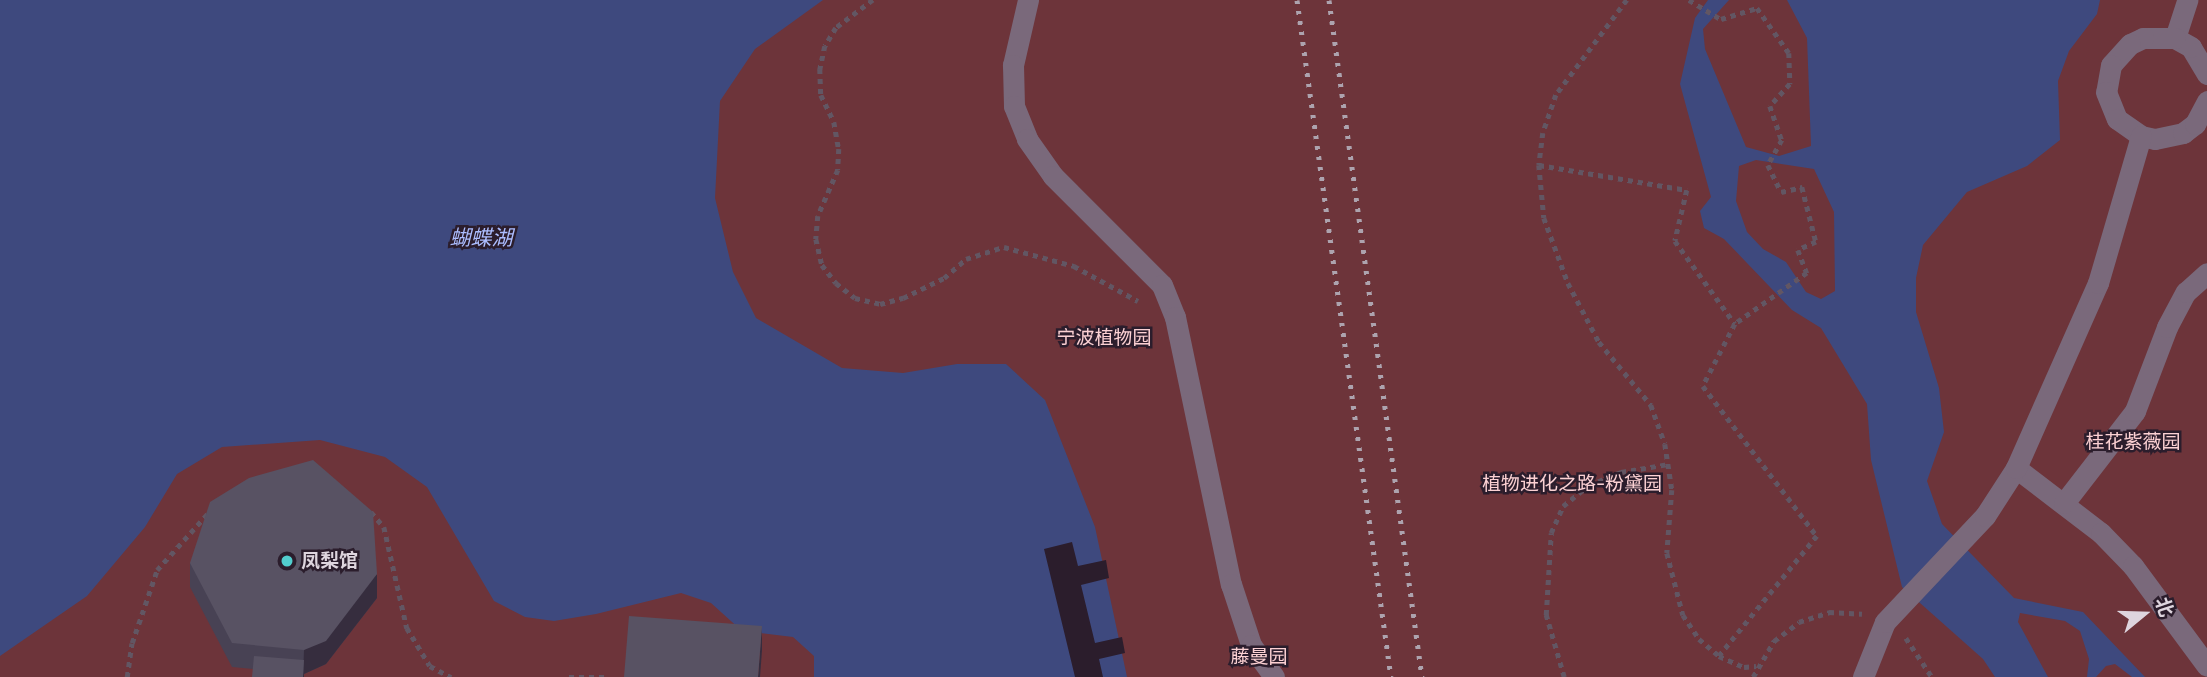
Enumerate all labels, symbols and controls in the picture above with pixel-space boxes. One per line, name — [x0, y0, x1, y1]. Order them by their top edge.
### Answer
water label: 蝴蝶湖 — [450, 225, 512, 251]
park label: 宁波植物园 — [1057, 327, 1151, 349]
park label: 桂花紫薇园 — [2086, 431, 2180, 453]
park label: 植物进化之路-粉黛园 — [1482, 473, 1662, 495]
place label: 凤梨馆 — [301, 550, 358, 572]
marker: 凤梨馆 — [279, 553, 295, 569]
north arrow — [2109, 579, 2179, 649]
text: 北 — [2150, 594, 2178, 620]
park label: 藤曼园 — [1231, 646, 1287, 668]

